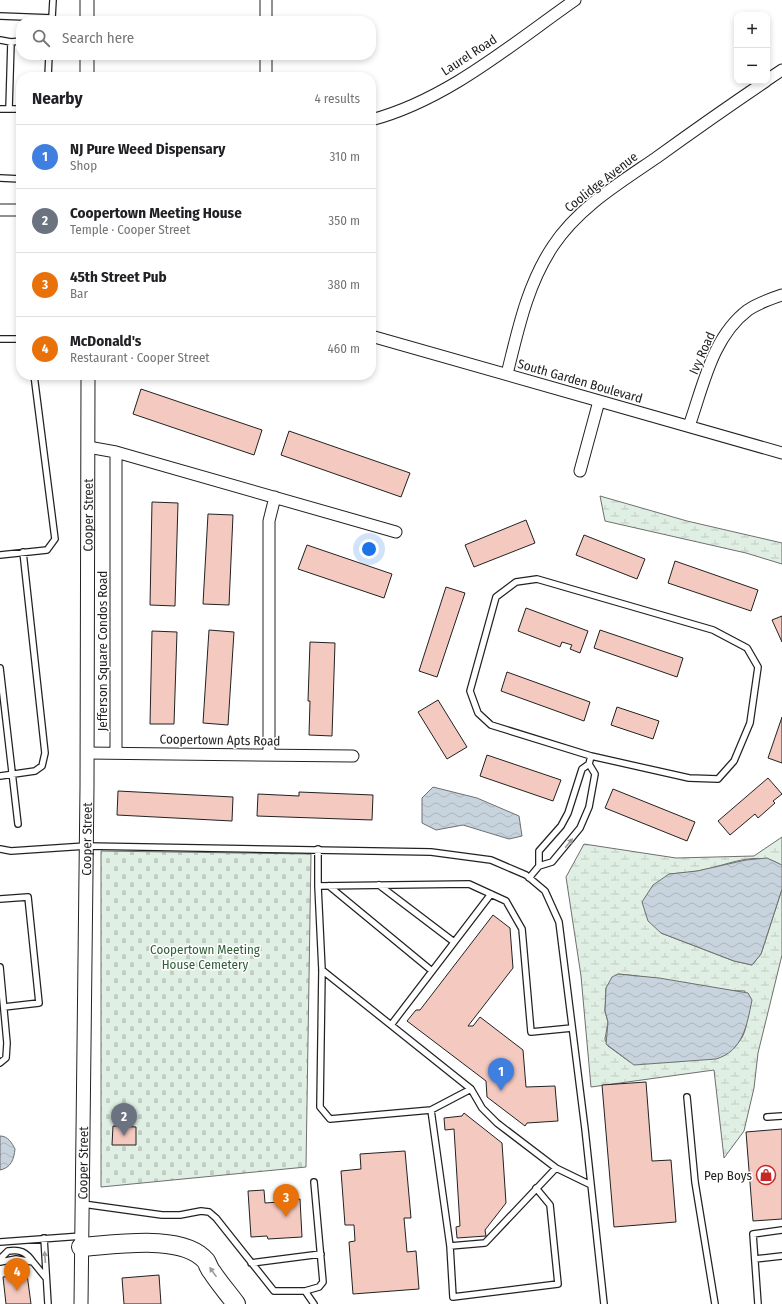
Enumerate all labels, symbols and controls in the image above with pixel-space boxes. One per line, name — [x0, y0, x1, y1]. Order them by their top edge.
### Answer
map controls — [734, 12, 770, 84]
button: + — [734, 12, 770, 48]
search box — [16, 16, 376, 60]
icon: search — [30, 27, 52, 49]
text: Search here — [62, 29, 134, 47]
street label: Laurel Road — [439, 32, 499, 78]
button: − — [734, 48, 770, 84]
text: Nearby — [32, 88, 83, 109]
text: 4 results — [314, 91, 360, 106]
text: NJ Pure Weed Dispensary — [70, 140, 225, 158]
text: 1 — [42, 149, 48, 164]
text: 310 m — [330, 149, 360, 164]
street label: Coolidge Avenue — [562, 149, 640, 215]
text: Shop — [70, 158, 97, 173]
text: Coopertown Meeting House — [70, 204, 242, 222]
text: 2 — [42, 213, 48, 228]
text: 350 m — [328, 213, 360, 228]
text: Temple · Cooper Street — [70, 222, 190, 237]
text: 45th Street Pub — [70, 268, 167, 286]
text: 3 — [42, 277, 48, 292]
text: 380 m — [328, 277, 360, 292]
text: Bar — [70, 286, 88, 301]
street label: Ivy Road — [686, 329, 718, 377]
text: McDonald's — [70, 332, 141, 350]
text: 4 — [42, 341, 48, 356]
text: 460 m — [327, 341, 360, 356]
text: Restaurant · Cooper Street — [70, 350, 210, 365]
street label: South Garden Boulevard — [516, 356, 644, 406]
street label: Cooper Street — [80, 478, 95, 552]
your location — [359, 539, 379, 559]
street label: Jefferson Square Condos Road — [95, 571, 110, 731]
street label: Coopertown Apts Road — [159, 731, 281, 749]
street label: Cooper Street — [78, 802, 94, 876]
one-way arrow — [564, 837, 573, 848]
park label: Coopertown Meeting House Cemetery — [150, 942, 261, 972]
pin: 1 — [488, 1058, 514, 1091]
pin: 2 — [111, 1103, 137, 1136]
street label: Cooper Street — [75, 1126, 91, 1200]
shop icon: Pep Boys — [755, 1164, 777, 1186]
place label: Pep Boys — [704, 1168, 752, 1183]
pin: 3 — [273, 1184, 299, 1217]
one-way arrow — [42, 1250, 48, 1263]
pin: 4 — [4, 1258, 30, 1291]
one-way arrow — [209, 1267, 217, 1278]

